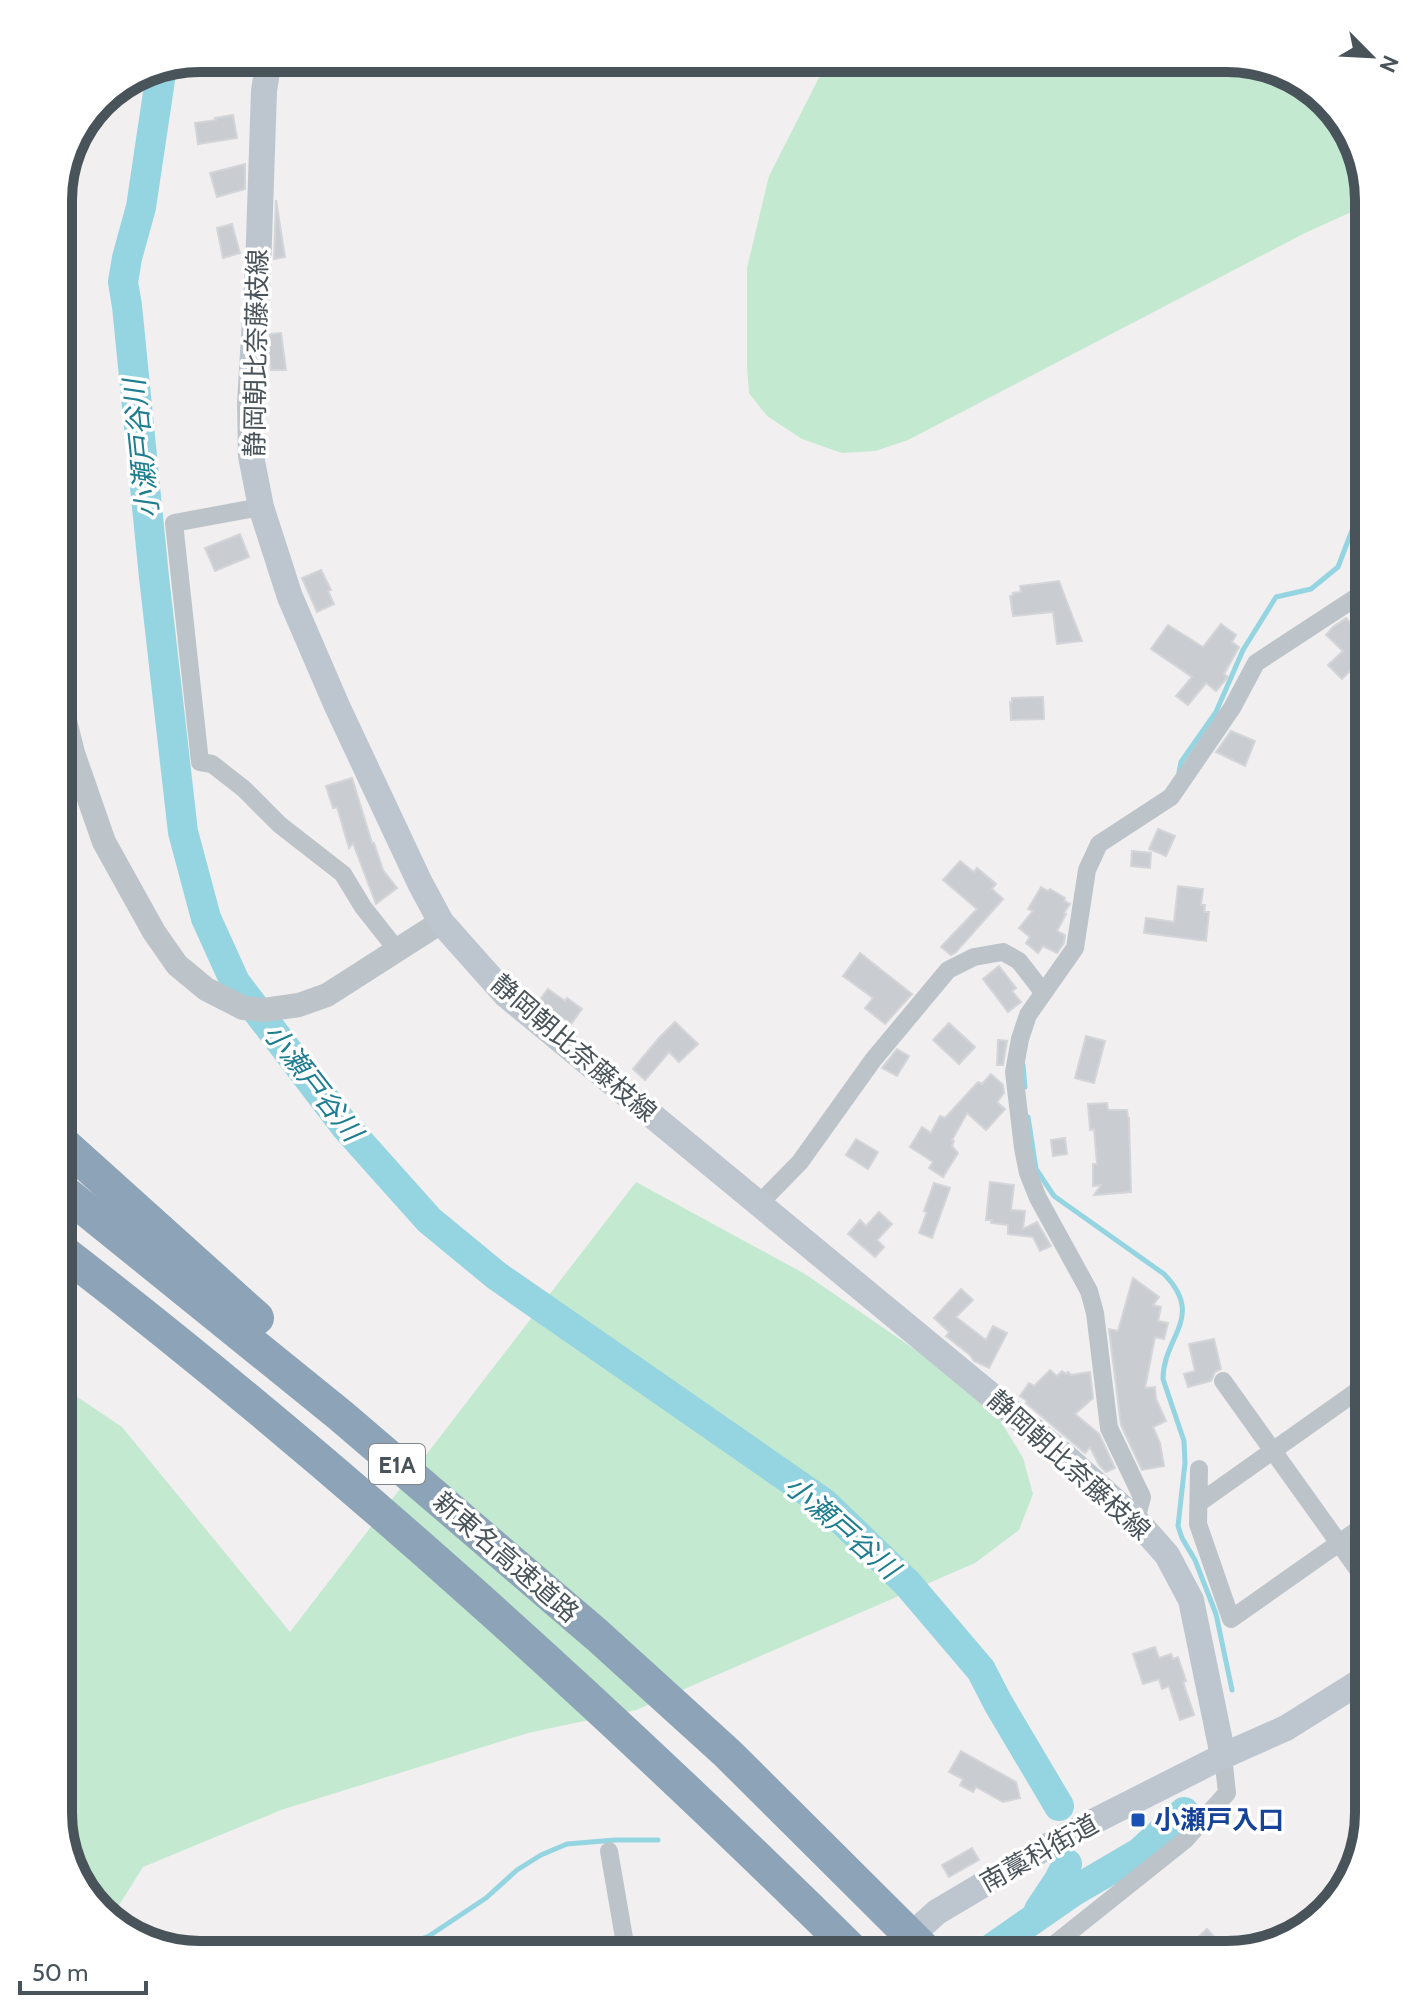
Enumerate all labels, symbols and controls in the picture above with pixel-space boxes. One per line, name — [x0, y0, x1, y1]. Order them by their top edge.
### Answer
north arrow — [1331, 16, 1411, 96]
text: N — [1373, 51, 1404, 77]
street label: 静岡朝比奈藤枝線 — [238, 249, 274, 457]
water label: 小瀬戸谷川 — [116, 375, 165, 520]
street label: 静岡朝比奈藤枝線 — [485, 968, 663, 1128]
water label: 小瀬戸谷川 — [257, 1016, 371, 1150]
street label: 静岡朝比奈藤枝線 — [981, 1384, 1157, 1546]
road number: E1A — [369, 1444, 425, 1484]
water label: 小瀬戸谷川 — [778, 1468, 908, 1588]
street label: 新東名高速道路 — [427, 1485, 585, 1629]
place label: 小瀬戸入口 — [1154, 1804, 1284, 1836]
street label: 南藁科街道 — [974, 1807, 1104, 1899]
marker: 小瀬戸入口 — [1129, 1811, 1147, 1829]
scale bar — [20, 1945, 146, 1995]
text: 50 m — [32, 1958, 88, 1987]

